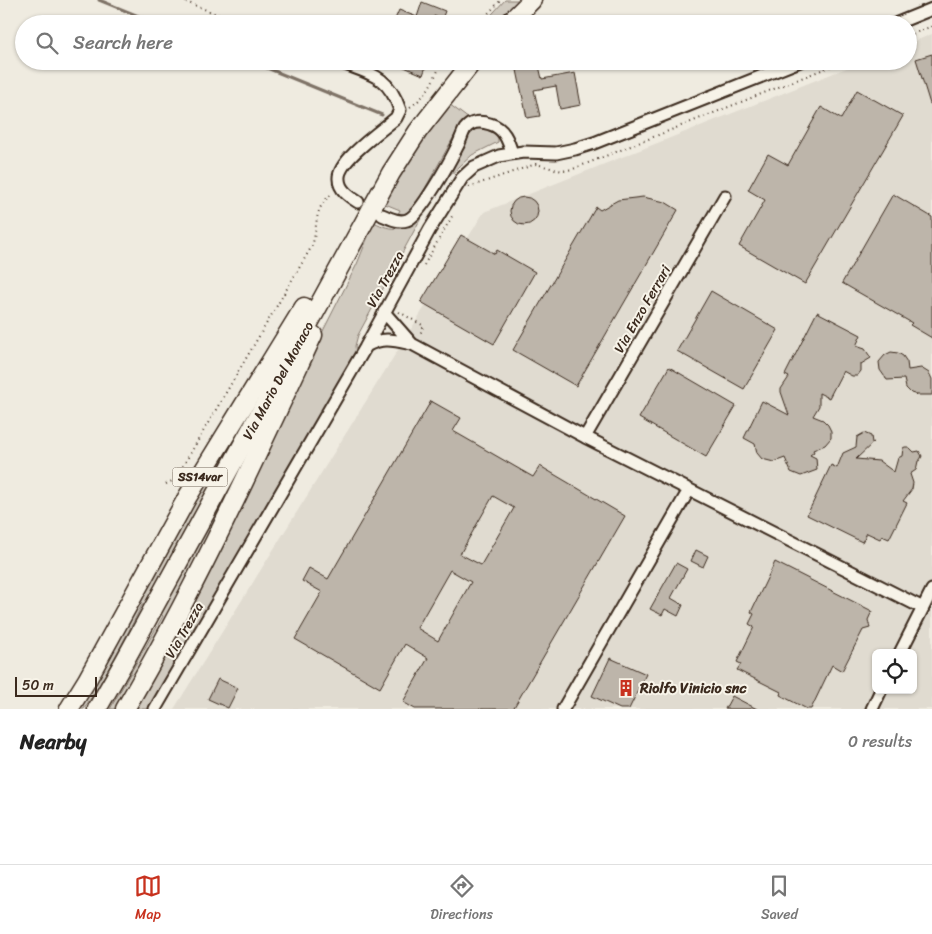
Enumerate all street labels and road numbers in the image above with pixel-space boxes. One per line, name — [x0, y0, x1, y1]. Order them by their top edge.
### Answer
street label: Via Trezza — [360, 246, 411, 312]
street label: Via Enzo Ferrari — [607, 259, 678, 358]
street label: Via Mario Del Monaco — [236, 317, 321, 445]
road number: SS14var — [172, 468, 228, 487]
street label: Via Trezza — [158, 597, 211, 663]

